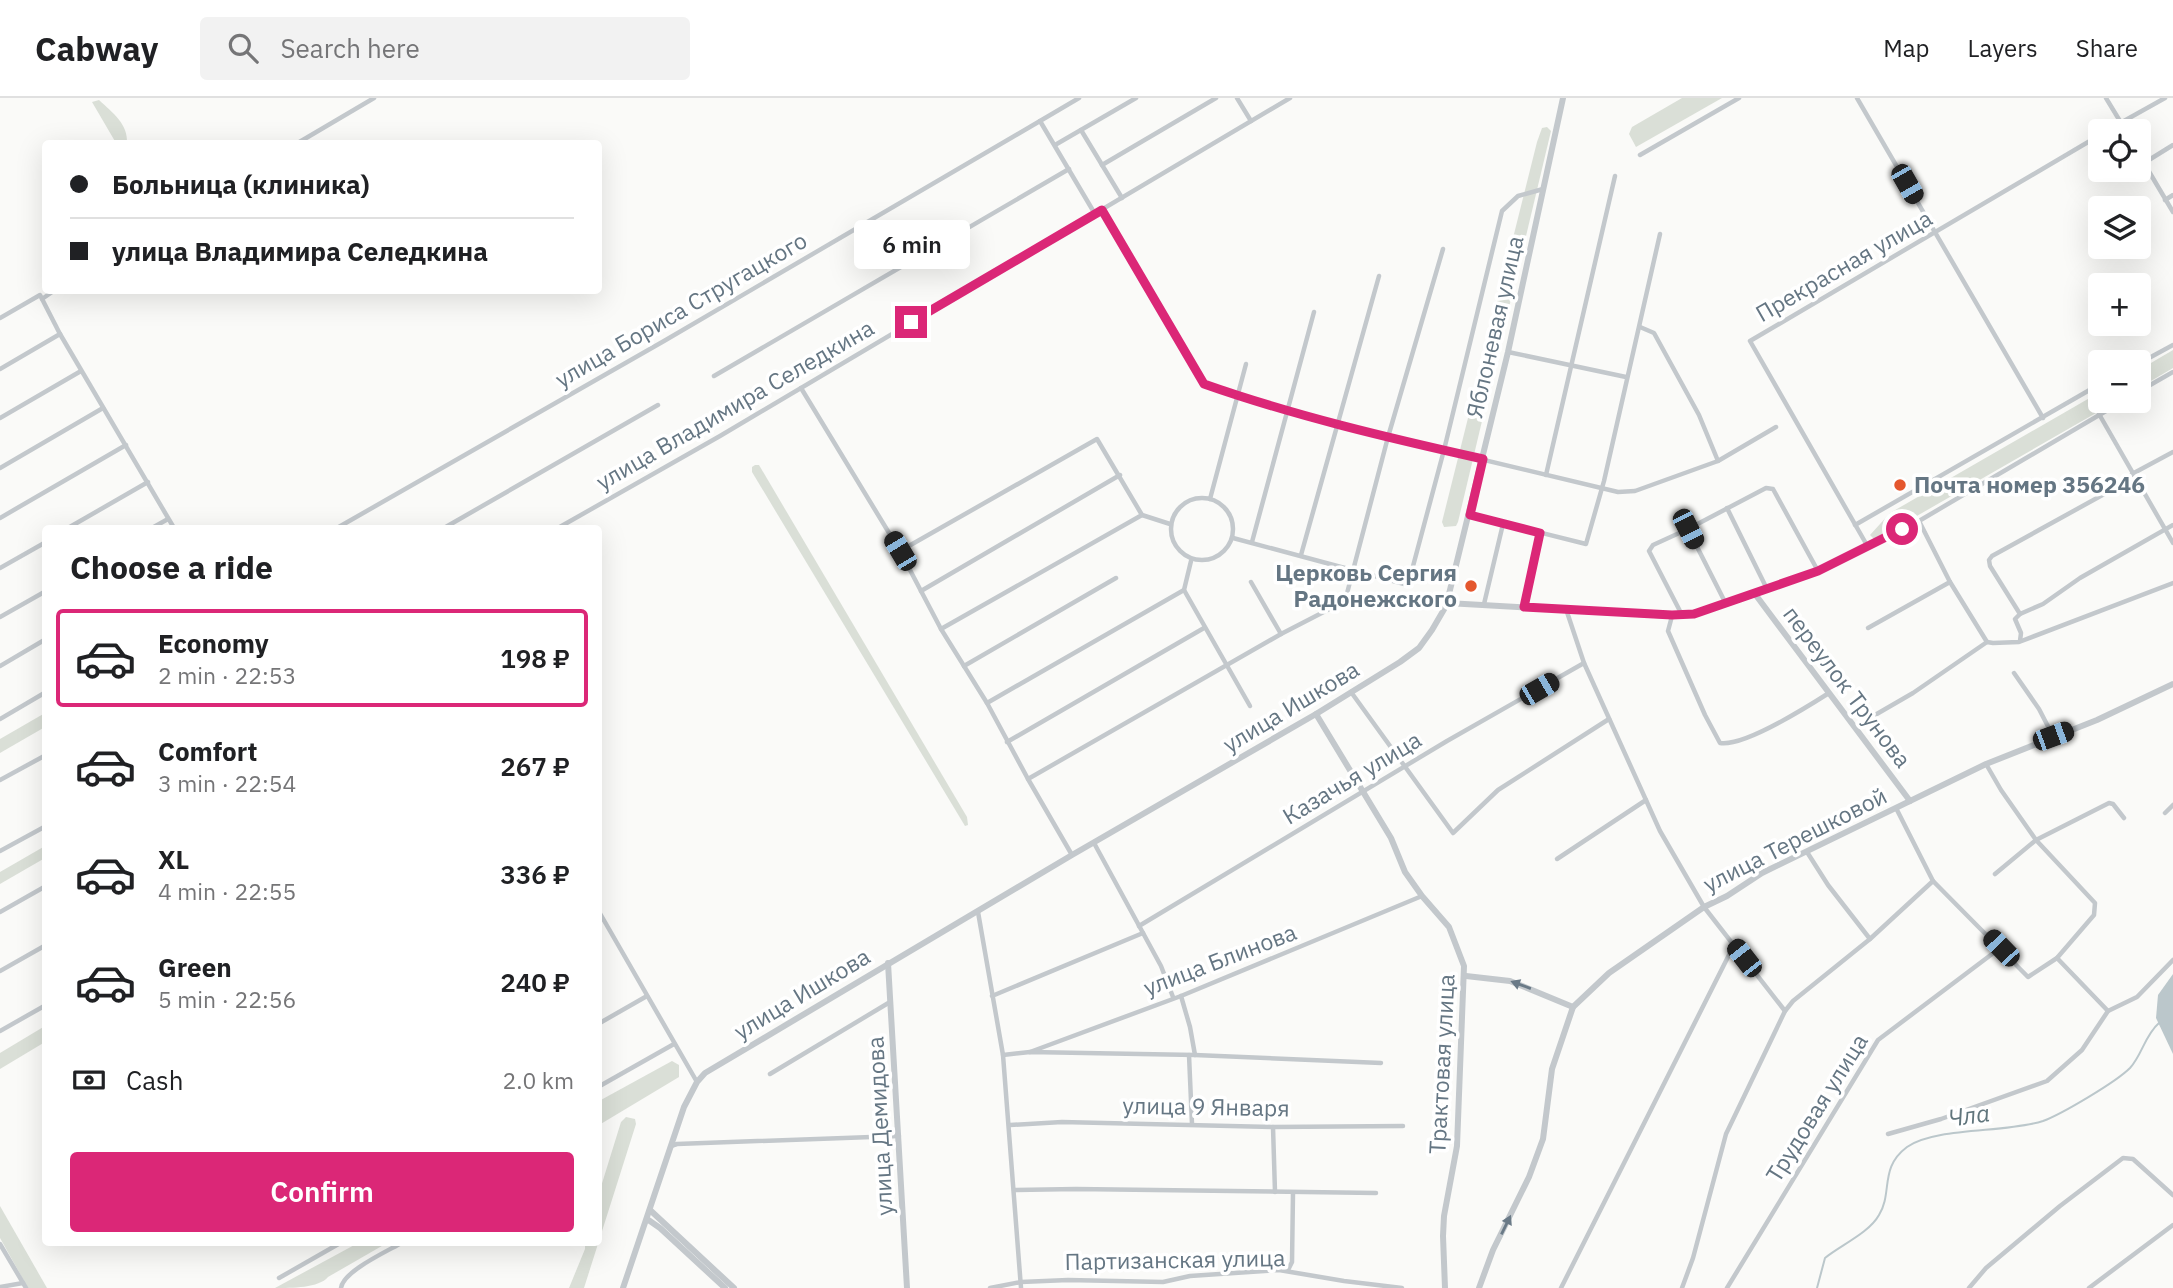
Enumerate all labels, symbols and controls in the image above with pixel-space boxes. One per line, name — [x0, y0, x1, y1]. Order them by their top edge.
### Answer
search box — [200, 17, 690, 80]
text: Cabway — [35, 27, 158, 70]
icon: search — [224, 29, 262, 67]
text: Search here — [280, 31, 420, 65]
text: Map — [1883, 32, 1930, 64]
text: Layers — [1968, 32, 2038, 64]
text: Share — [2076, 32, 2138, 64]
map controls — [2088, 119, 2151, 413]
button: locate — [2088, 119, 2151, 182]
car — [1888, 161, 1927, 207]
text: Больница (клиника) — [112, 167, 370, 201]
button: layers — [2088, 196, 2151, 259]
street label: Прекрасная улица — [1750, 202, 1937, 328]
callout: 6 min — [853, 220, 969, 270]
street label: улица Бориса Стругацкого — [549, 225, 812, 394]
text: 6 min — [882, 229, 942, 259]
street label: Яблоневая улица — [1458, 233, 1530, 421]
text: улица Владимира Селедкина — [112, 234, 488, 268]
button: + — [2088, 273, 2151, 336]
route end — [895, 306, 927, 338]
street label: улица Владимира Селедкина — [590, 312, 879, 496]
button: − — [2088, 350, 2151, 413]
place label: Почта номер 356246 — [1914, 469, 2145, 499]
marker: Почта номер 356246 — [1892, 477, 1908, 493]
car — [1670, 506, 1707, 552]
route start — [1886, 513, 1918, 545]
car — [881, 528, 920, 574]
text: Choose a ride — [70, 546, 273, 588]
place label: Церковь Сергия Радонежского — [1275, 557, 1457, 613]
marker: Церковь Сергия Радонежского — [1463, 578, 1479, 594]
street label: переулок Трунова — [1777, 600, 1918, 773]
text: Economy — [158, 626, 269, 660]
icon: car — [74, 627, 137, 690]
text: 198 ₽ — [500, 641, 570, 675]
street label: улица Ишкова — [1217, 654, 1364, 759]
text: 2 min · 22:53 — [158, 660, 296, 690]
car — [1516, 669, 1563, 709]
car — [2030, 719, 2077, 753]
street label: Казачья улица — [1277, 724, 1426, 830]
text: Comfort — [158, 734, 257, 768]
icon: car — [74, 735, 137, 798]
text: 267 ₽ — [500, 749, 570, 783]
text: 3 min · 22:54 — [158, 768, 296, 798]
street label: улица Терешковой — [1698, 780, 1891, 898]
text: XL — [158, 842, 189, 876]
icon: car — [74, 843, 137, 906]
text: 336 ₽ — [500, 857, 570, 891]
text: 4 min · 22:55 — [158, 876, 296, 906]
street label: улица Блинова — [1139, 916, 1300, 1002]
car — [1979, 926, 2024, 970]
car — [1723, 935, 1766, 981]
street label: улица Ишкова — [728, 941, 875, 1046]
text: Green — [158, 950, 232, 984]
icon: car — [74, 951, 137, 1014]
text: 240 ₽ — [500, 965, 570, 999]
street label: Трактовая улица — [1421, 973, 1461, 1155]
one-way arrow — [1510, 980, 1531, 991]
text: 5 min · 22:56 — [158, 984, 296, 1014]
street label: Трудовая улица — [1759, 1028, 1874, 1187]
street label: улица Демидова — [859, 1036, 899, 1216]
icon: cash — [70, 1061, 108, 1099]
text: Cash — [126, 1063, 183, 1097]
text: 2.0 km — [503, 1065, 574, 1095]
street label: улица 9 Января — [1122, 1090, 1290, 1122]
water label: Чла — [1946, 1096, 1992, 1134]
button: Confirm — [70, 1152, 574, 1232]
one-way arrow — [1500, 1215, 1511, 1235]
street label: Партизанская улица — [1064, 1242, 1286, 1276]

